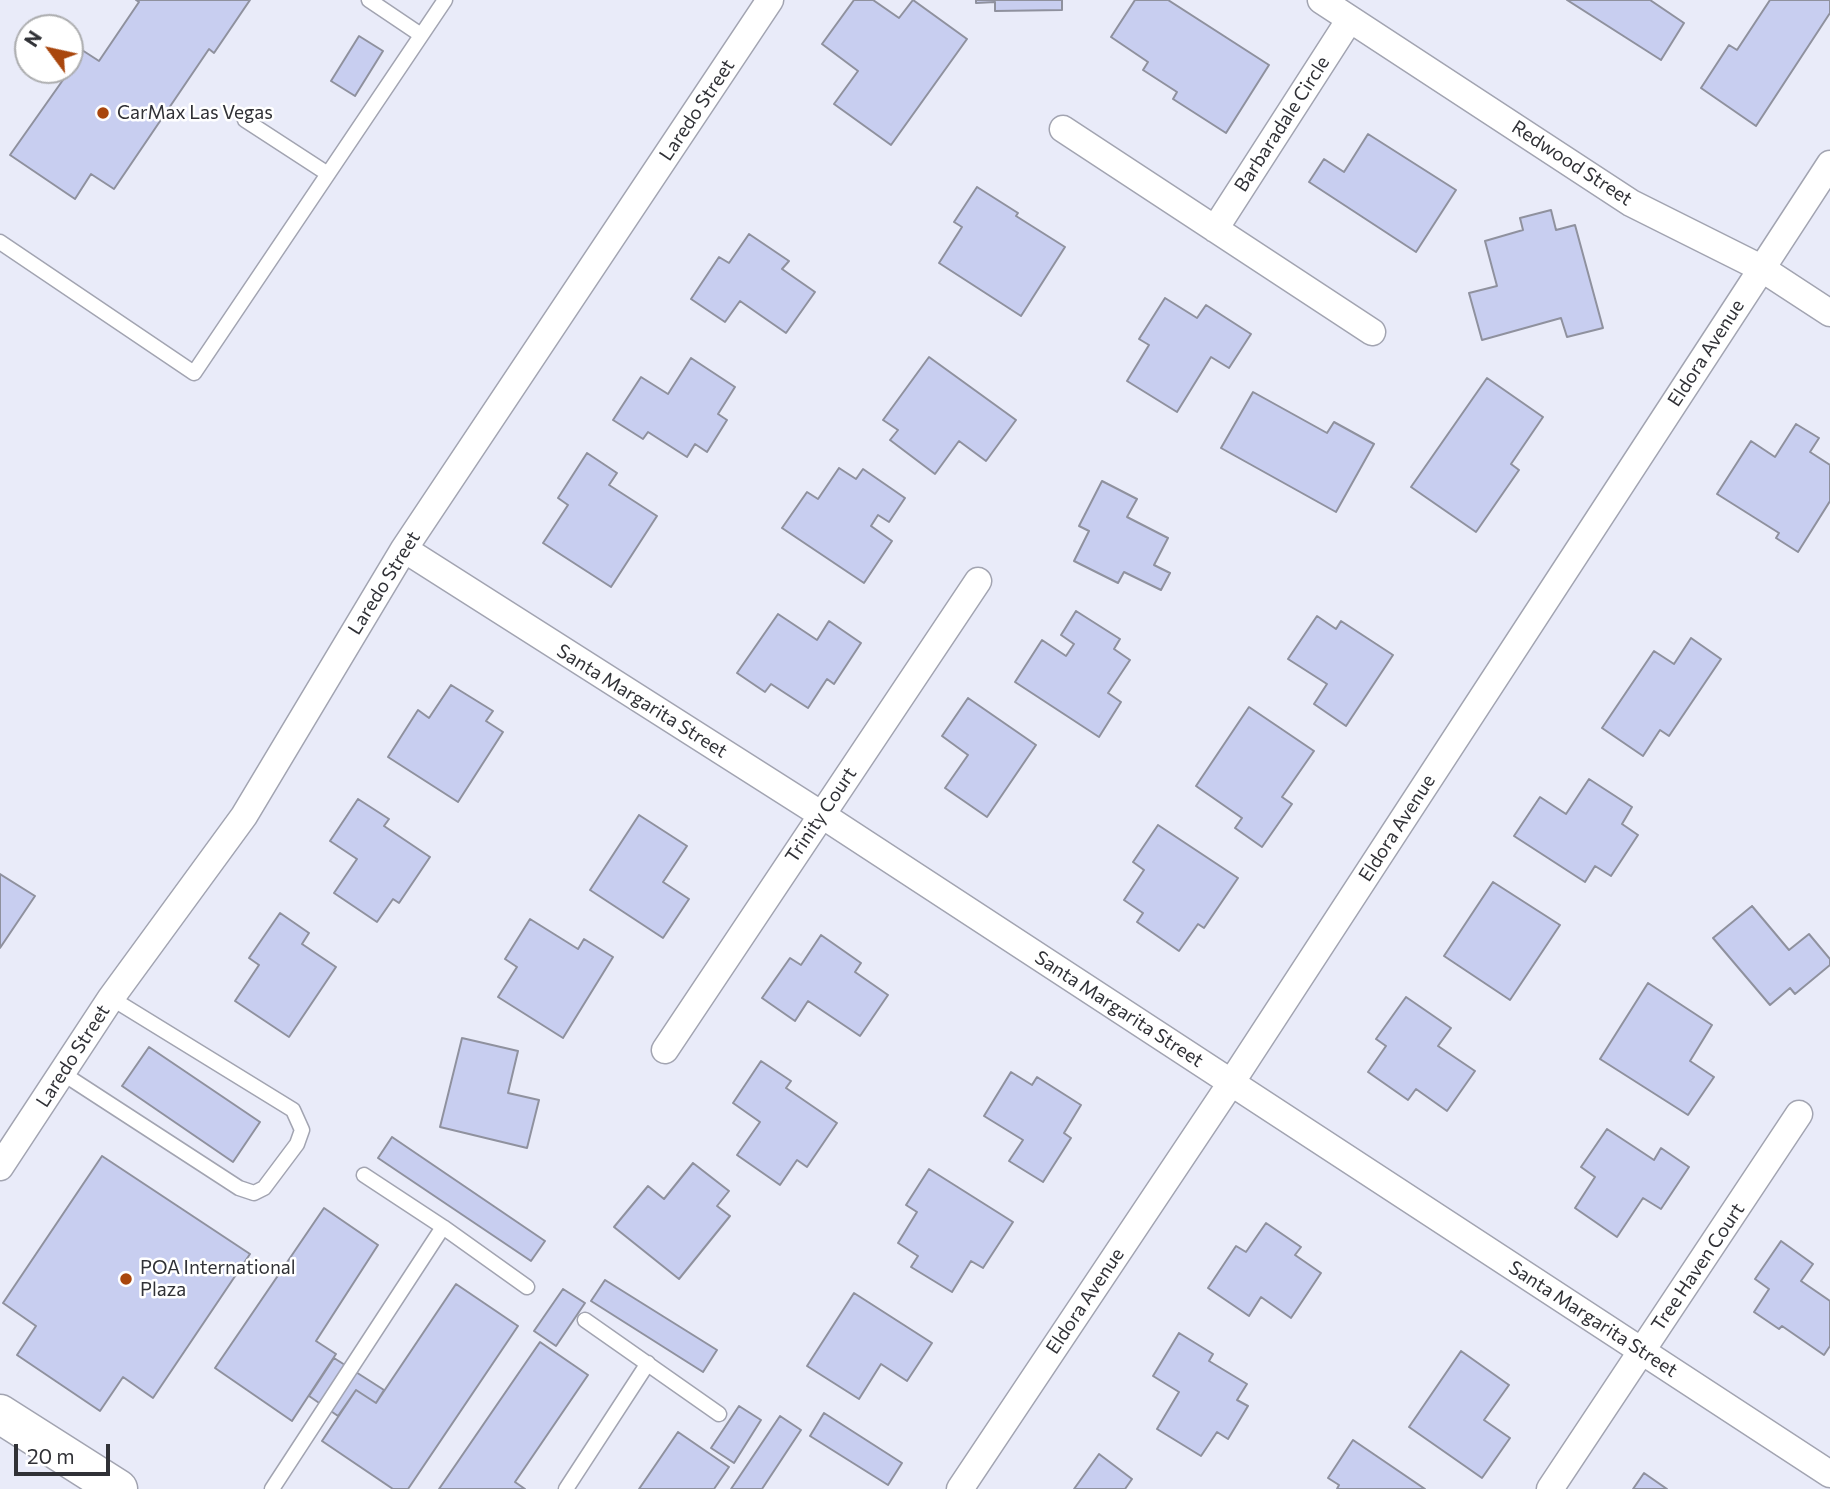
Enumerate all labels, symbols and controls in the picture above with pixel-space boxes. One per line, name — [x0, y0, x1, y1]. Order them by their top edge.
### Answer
north arrow — [14, 14, 84, 84]
text: N — [19, 26, 46, 51]
street label: Barbaradale Circle — [1230, 52, 1334, 196]
street label: Laredo Street — [655, 55, 739, 165]
place label: CarMax Las Vegas — [117, 102, 273, 124]
marker: CarMax Las Vegas — [95, 105, 111, 121]
street label: Redwood Street — [1508, 116, 1636, 210]
street label: Eldora Avenue — [1663, 295, 1749, 411]
street label: Laredo Street — [343, 527, 425, 639]
street label: Santa Margarita Street — [553, 639, 731, 763]
street label: Trinity Court — [781, 763, 861, 867]
street label: Eldora Avenue — [1354, 770, 1440, 886]
street label: Santa Margarita Street — [1030, 946, 1208, 1072]
street label: Laredo Street — [31, 1000, 115, 1112]
street label: Tree Haven Court — [1647, 1199, 1749, 1335]
street label: Eldora Avenue — [1041, 1244, 1129, 1358]
street label: Santa Margarita Street — [1504, 1256, 1682, 1382]
place label: POA International Plaza — [140, 1257, 296, 1301]
marker: POA International Plaza — [118, 1271, 134, 1287]
scale bar — [18, 1430, 114, 1474]
text: 20 m — [27, 1443, 75, 1468]

